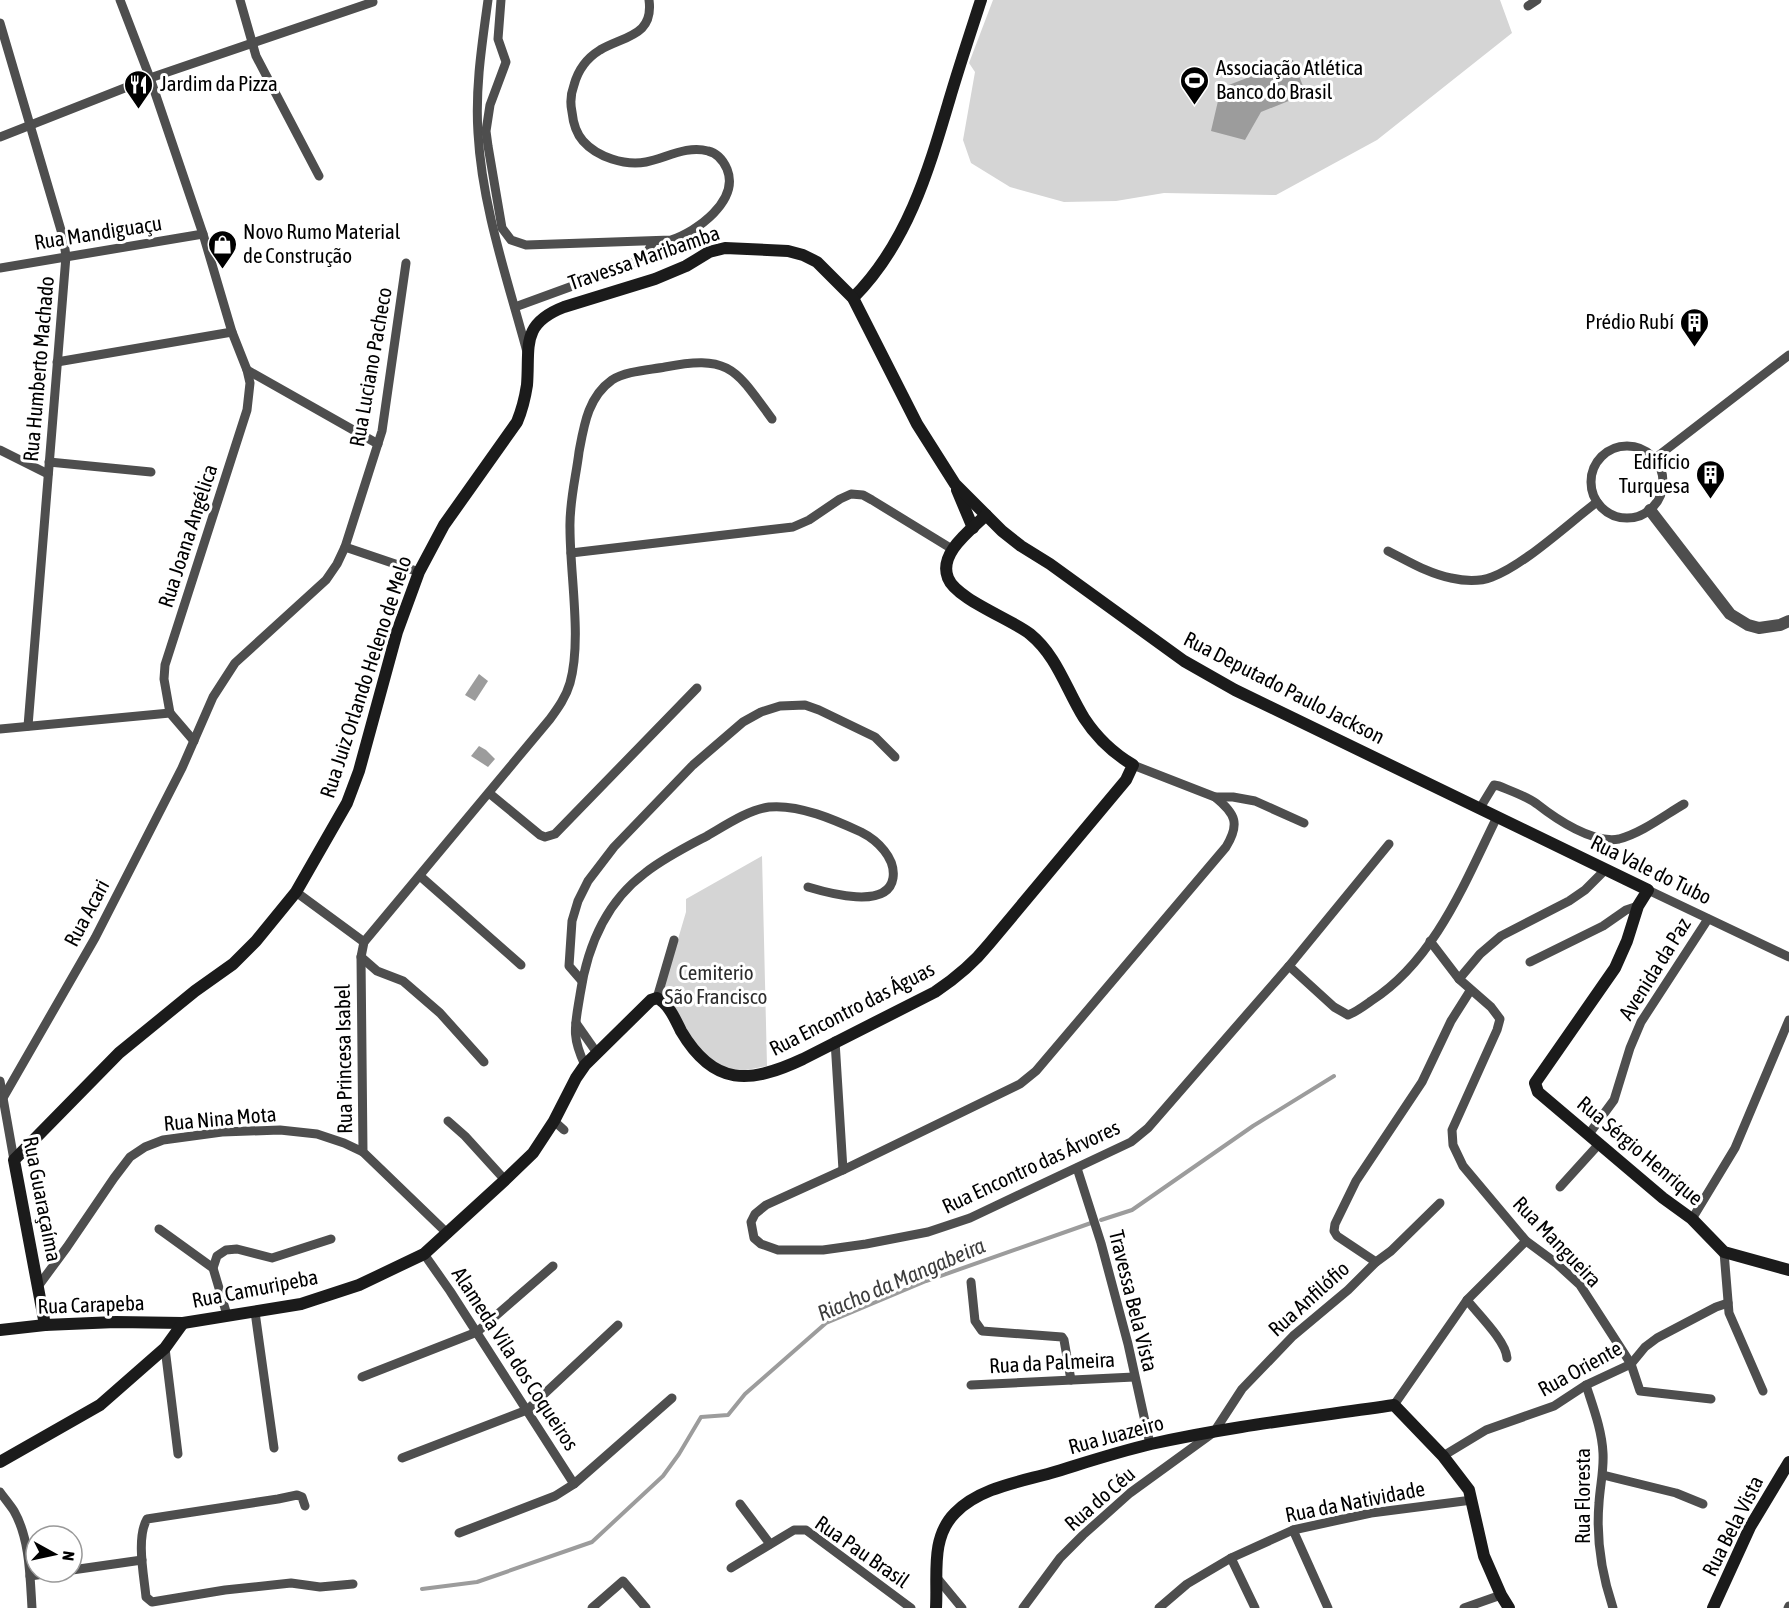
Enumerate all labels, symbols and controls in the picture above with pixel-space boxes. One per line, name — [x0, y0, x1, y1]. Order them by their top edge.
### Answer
place label: Associação Atlética Banco do Brasil — [1216, 55, 1363, 103]
sports icon: Associação Atlética Banco do Brasil — [1179, 64, 1211, 106]
restaurant icon: Jardim da Pizza — [123, 68, 155, 110]
place label: Jardim da Pizza — [160, 71, 278, 95]
street label: Rua Mandiguaçu — [32, 210, 163, 254]
place label: Novo Rumo Material de Construção — [243, 219, 401, 267]
street label: Travessa Maribamba — [565, 220, 722, 294]
shop icon: Novo Rumo Material de Construção — [206, 228, 238, 270]
street label: Rua Humberto Machado — [18, 275, 58, 463]
street label: Rua Luciano Pacheco — [344, 285, 396, 448]
building icon: Prédio Rubí — [1679, 306, 1711, 348]
place label: Prédio Rubí — [1585, 309, 1674, 333]
place label: Edifício Turquesa — [1619, 449, 1690, 497]
building icon: Edifício Turquesa — [1695, 458, 1727, 500]
street label: Rua Joana Angélica — [153, 461, 221, 610]
street label: Rua Juiz Orlando Heleno de Melo — [315, 553, 416, 801]
street label: Rua Deputado Paulo Jackson — [1180, 626, 1389, 748]
street label: Rua Vale do Tubo — [1587, 830, 1716, 909]
street label: Rua Acari — [59, 875, 114, 950]
street label: Avenida da Paz — [1613, 913, 1695, 1024]
street label: Rua Encontro das Águas — [765, 956, 938, 1060]
park label: Cemiterio São Francisco — [665, 960, 767, 1008]
street label: Rua Princesa Isabel — [330, 984, 356, 1134]
street label: Rua Sérgio Henrique — [1573, 1091, 1708, 1210]
street label: Rua Nina Mota — [163, 1101, 277, 1135]
street label: Rua Encontro das Árvores — [938, 1114, 1123, 1218]
street label: Rua Guaraçaíma — [19, 1134, 67, 1263]
street label: Rua Mangueira — [1509, 1191, 1607, 1292]
street label: Travessa Bela Vista — [1105, 1228, 1163, 1374]
water label: Riacho da Mangabeira — [813, 1232, 989, 1326]
street label: Rua Anfilófio — [1263, 1256, 1354, 1341]
street label: Alameda Vila dos Coqueiros — [448, 1262, 584, 1455]
street label: Rua Camuripeba — [190, 1264, 320, 1312]
street label: Rua Carapeba — [37, 1290, 145, 1318]
street label: Rua Oriente — [1534, 1335, 1625, 1401]
street label: Rua da Palmeira — [988, 1347, 1116, 1377]
street label: Rua Juazeiro — [1065, 1410, 1166, 1458]
street label: Rua Floresta — [1570, 1448, 1594, 1544]
street label: Rua do Céu — [1059, 1461, 1139, 1535]
street label: Rua Bela Vista — [1697, 1471, 1768, 1580]
street label: Rua da Natividade — [1283, 1476, 1427, 1526]
street label: Rua Pau Brasil — [811, 1510, 915, 1593]
north arrow — [24, 1524, 84, 1584]
text: N — [59, 1550, 78, 1562]

